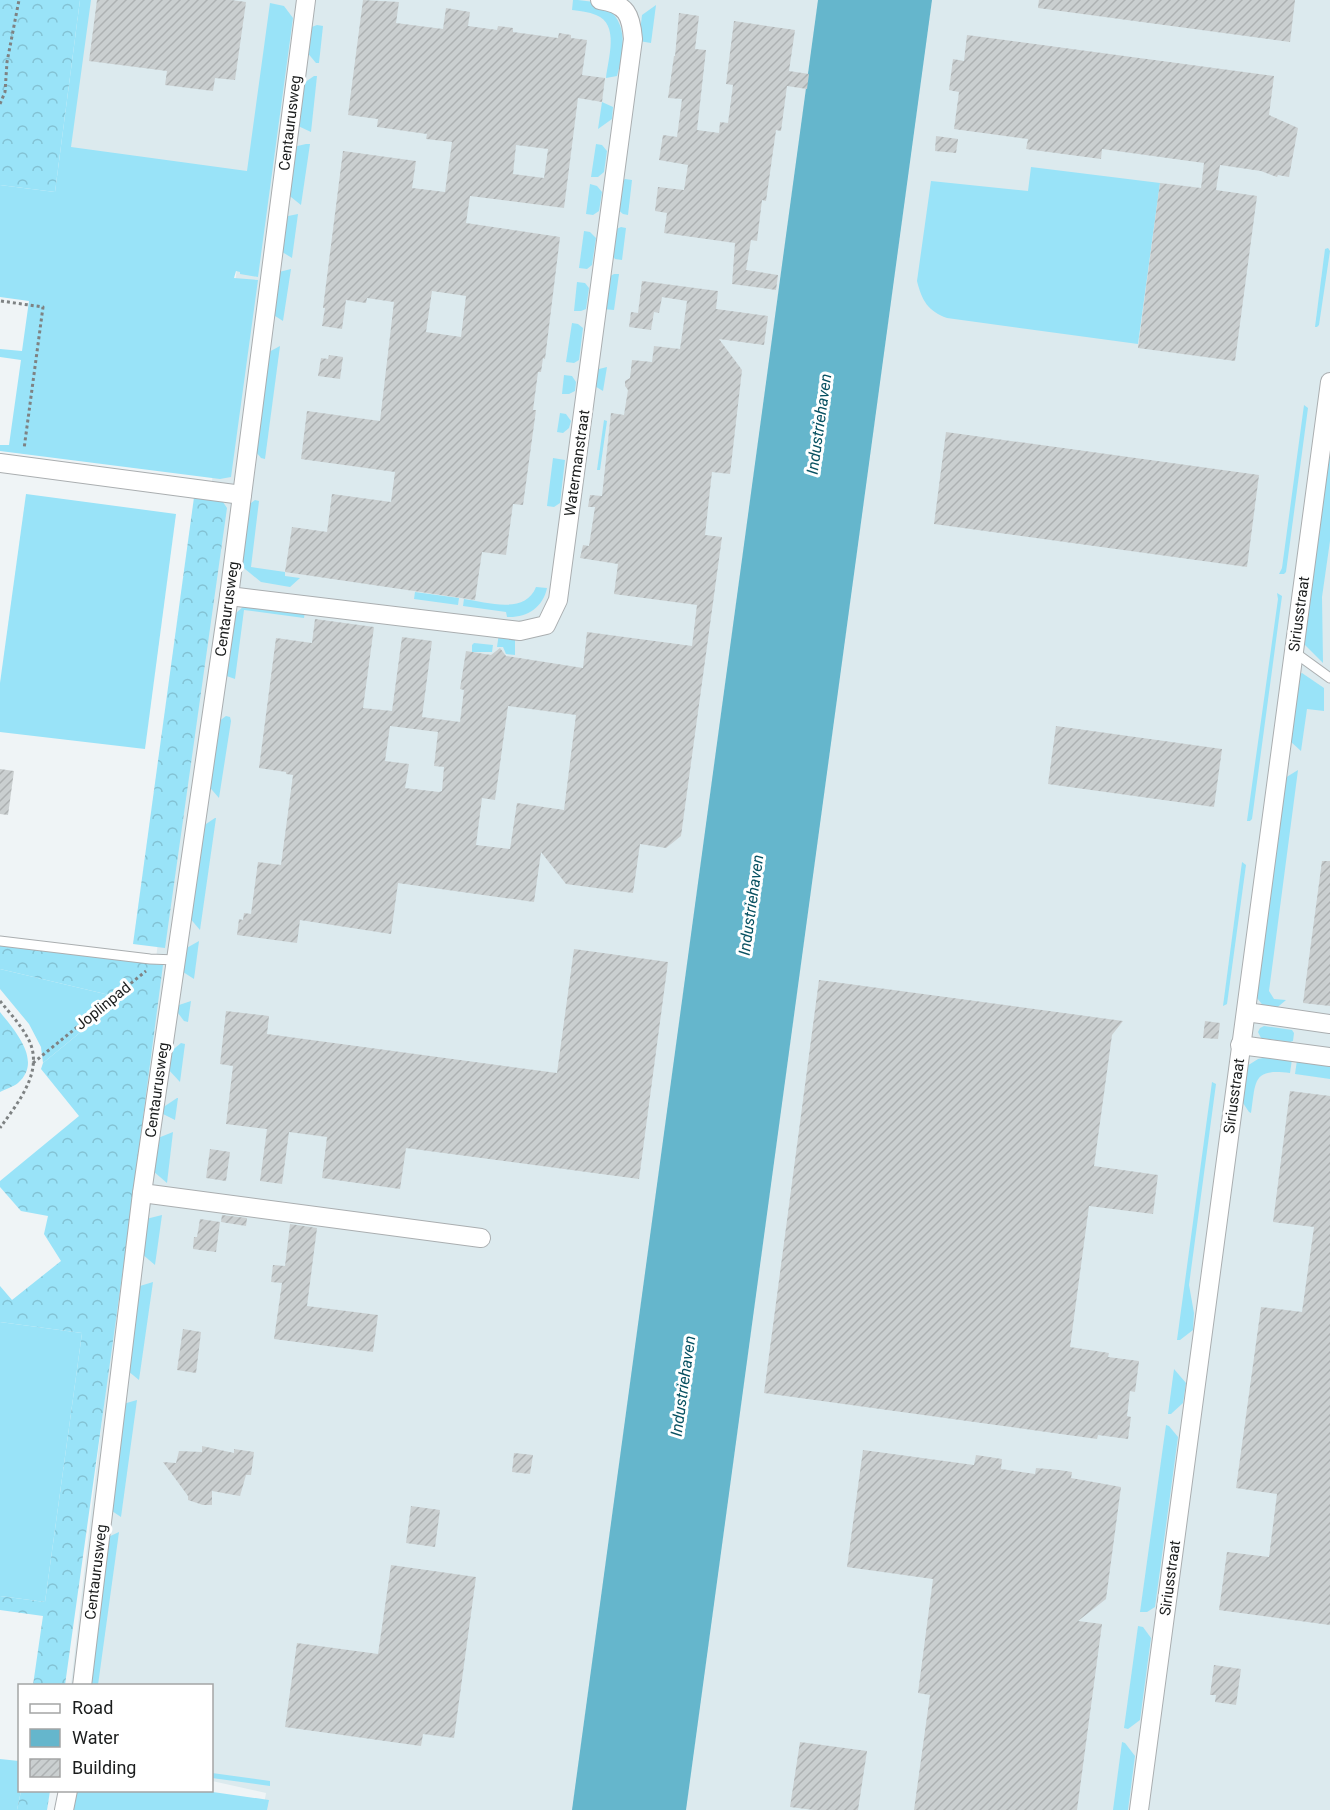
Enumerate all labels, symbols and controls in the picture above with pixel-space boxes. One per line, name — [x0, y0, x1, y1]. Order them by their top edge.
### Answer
street label: Centaurusweg — [275, 74, 305, 172]
water label: Industriehaven — [803, 372, 835, 476]
street label: Watermanstraat — [561, 408, 593, 517]
street label: Centaurusweg — [211, 560, 243, 658]
street label: Siriusstraat — [1285, 575, 1313, 653]
water label: Industriehaven — [735, 853, 767, 957]
street label: Joplinpad — [72, 978, 134, 1034]
street label: Centaurusweg — [141, 1041, 173, 1139]
street label: Siriusstraat — [1220, 1057, 1248, 1135]
water label: Industriehaven — [667, 1334, 699, 1438]
street label: Centaurusweg — [81, 1523, 111, 1621]
street label: Siriusstraat — [1156, 1539, 1184, 1617]
legend — [18, 1684, 213, 1792]
text: Road — [72, 1697, 113, 1718]
text: Water — [72, 1727, 119, 1748]
text: Building — [72, 1757, 136, 1778]

